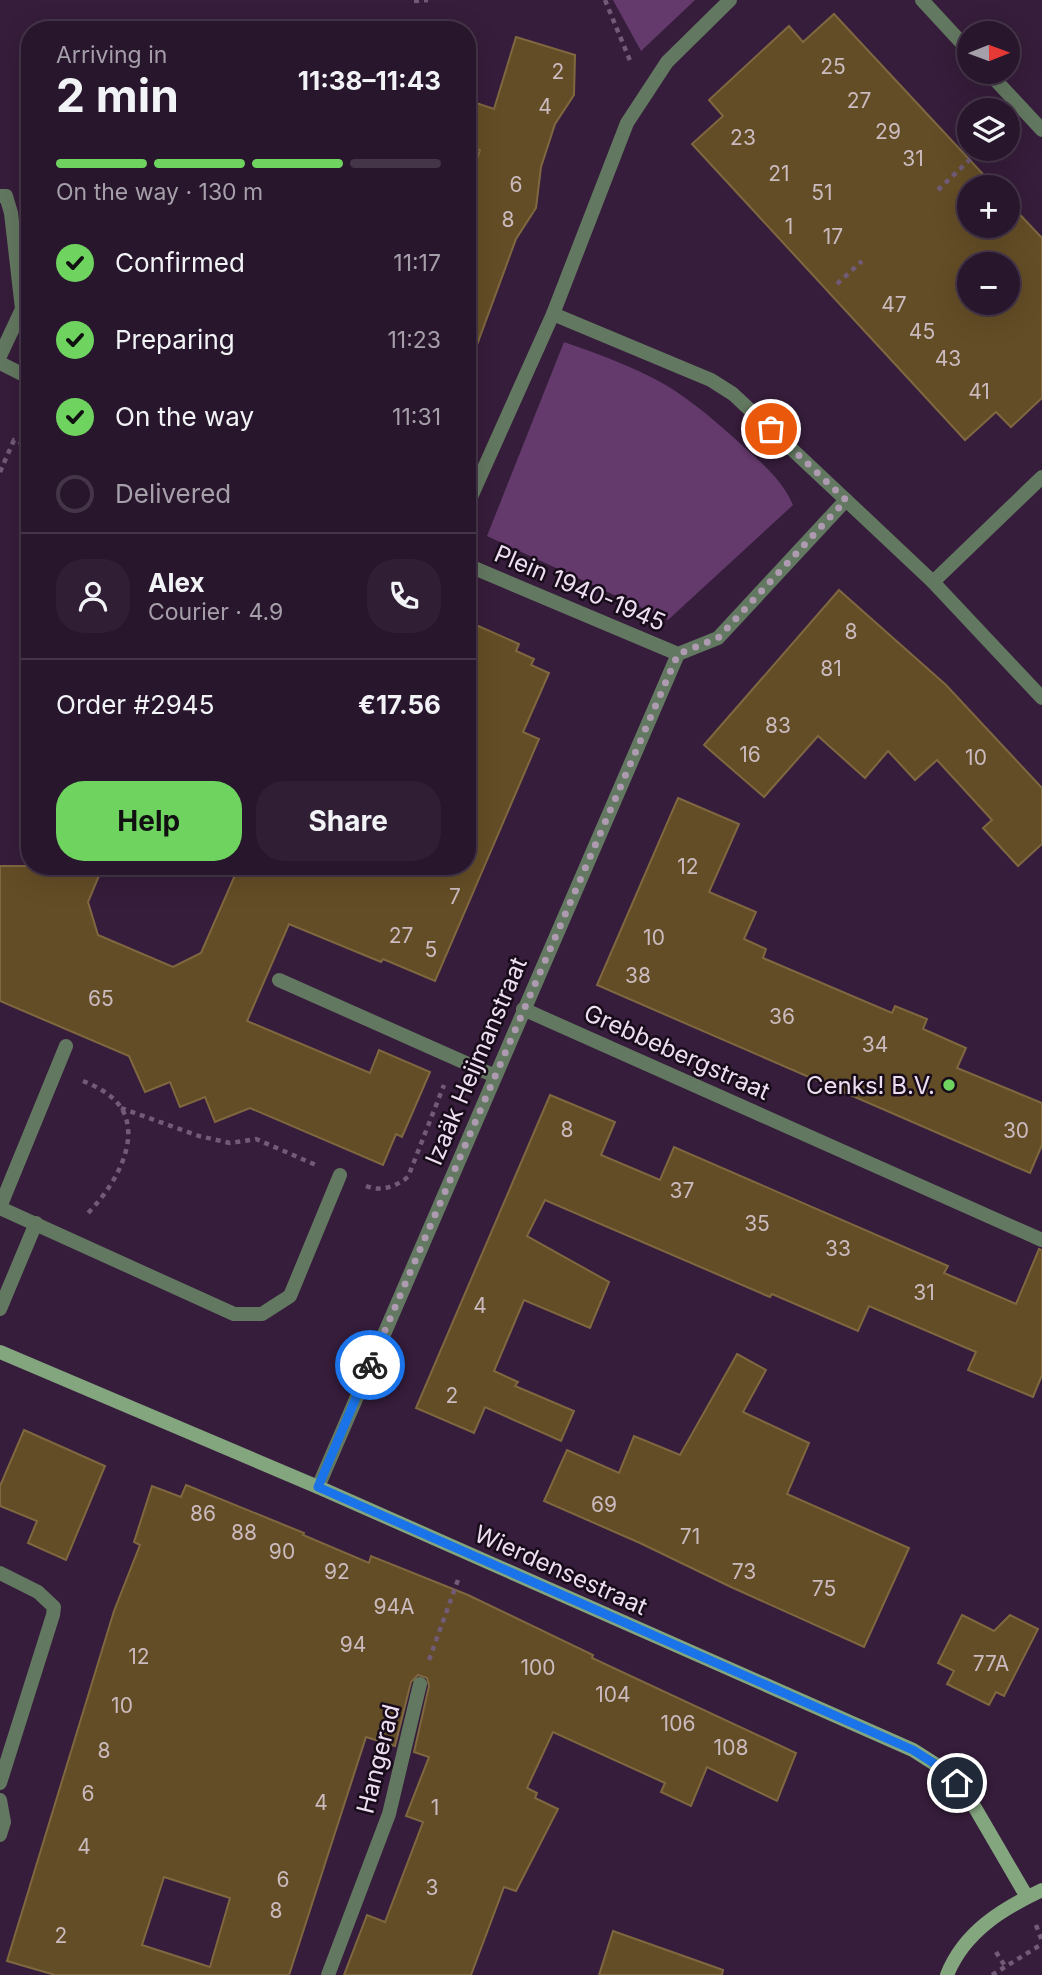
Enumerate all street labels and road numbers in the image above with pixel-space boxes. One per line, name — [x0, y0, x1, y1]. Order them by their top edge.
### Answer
street label: Plein 1940-1945 — [490, 539, 670, 637]
street label: Izaäk Heijmanstraat — [419, 953, 533, 1169]
street label: Grebbebergstraat — [580, 998, 775, 1106]
street label: Wierdensestraat — [470, 1519, 652, 1621]
street label: Hangerad — [350, 1701, 406, 1817]

